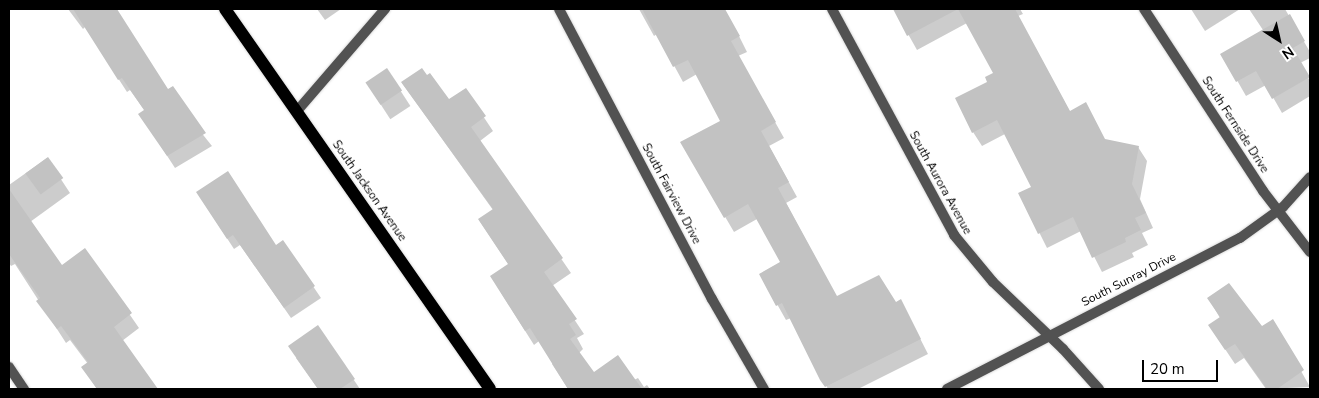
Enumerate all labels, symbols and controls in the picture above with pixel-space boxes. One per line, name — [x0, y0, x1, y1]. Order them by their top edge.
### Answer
north arrow — [1254, 15, 1304, 65]
text: N — [1278, 42, 1298, 63]
street label: South Fernside Drive — [1198, 74, 1272, 176]
street label: South Aurora Avenue — [906, 129, 974, 237]
street label: South Jackson Avenue — [329, 138, 409, 244]
street label: South Fairview Drive — [638, 141, 704, 247]
street label: South Sunray Drive — [1079, 250, 1179, 310]
scale bar — [1144, 350, 1220, 382]
text: 20 m — [1150, 359, 1185, 379]

